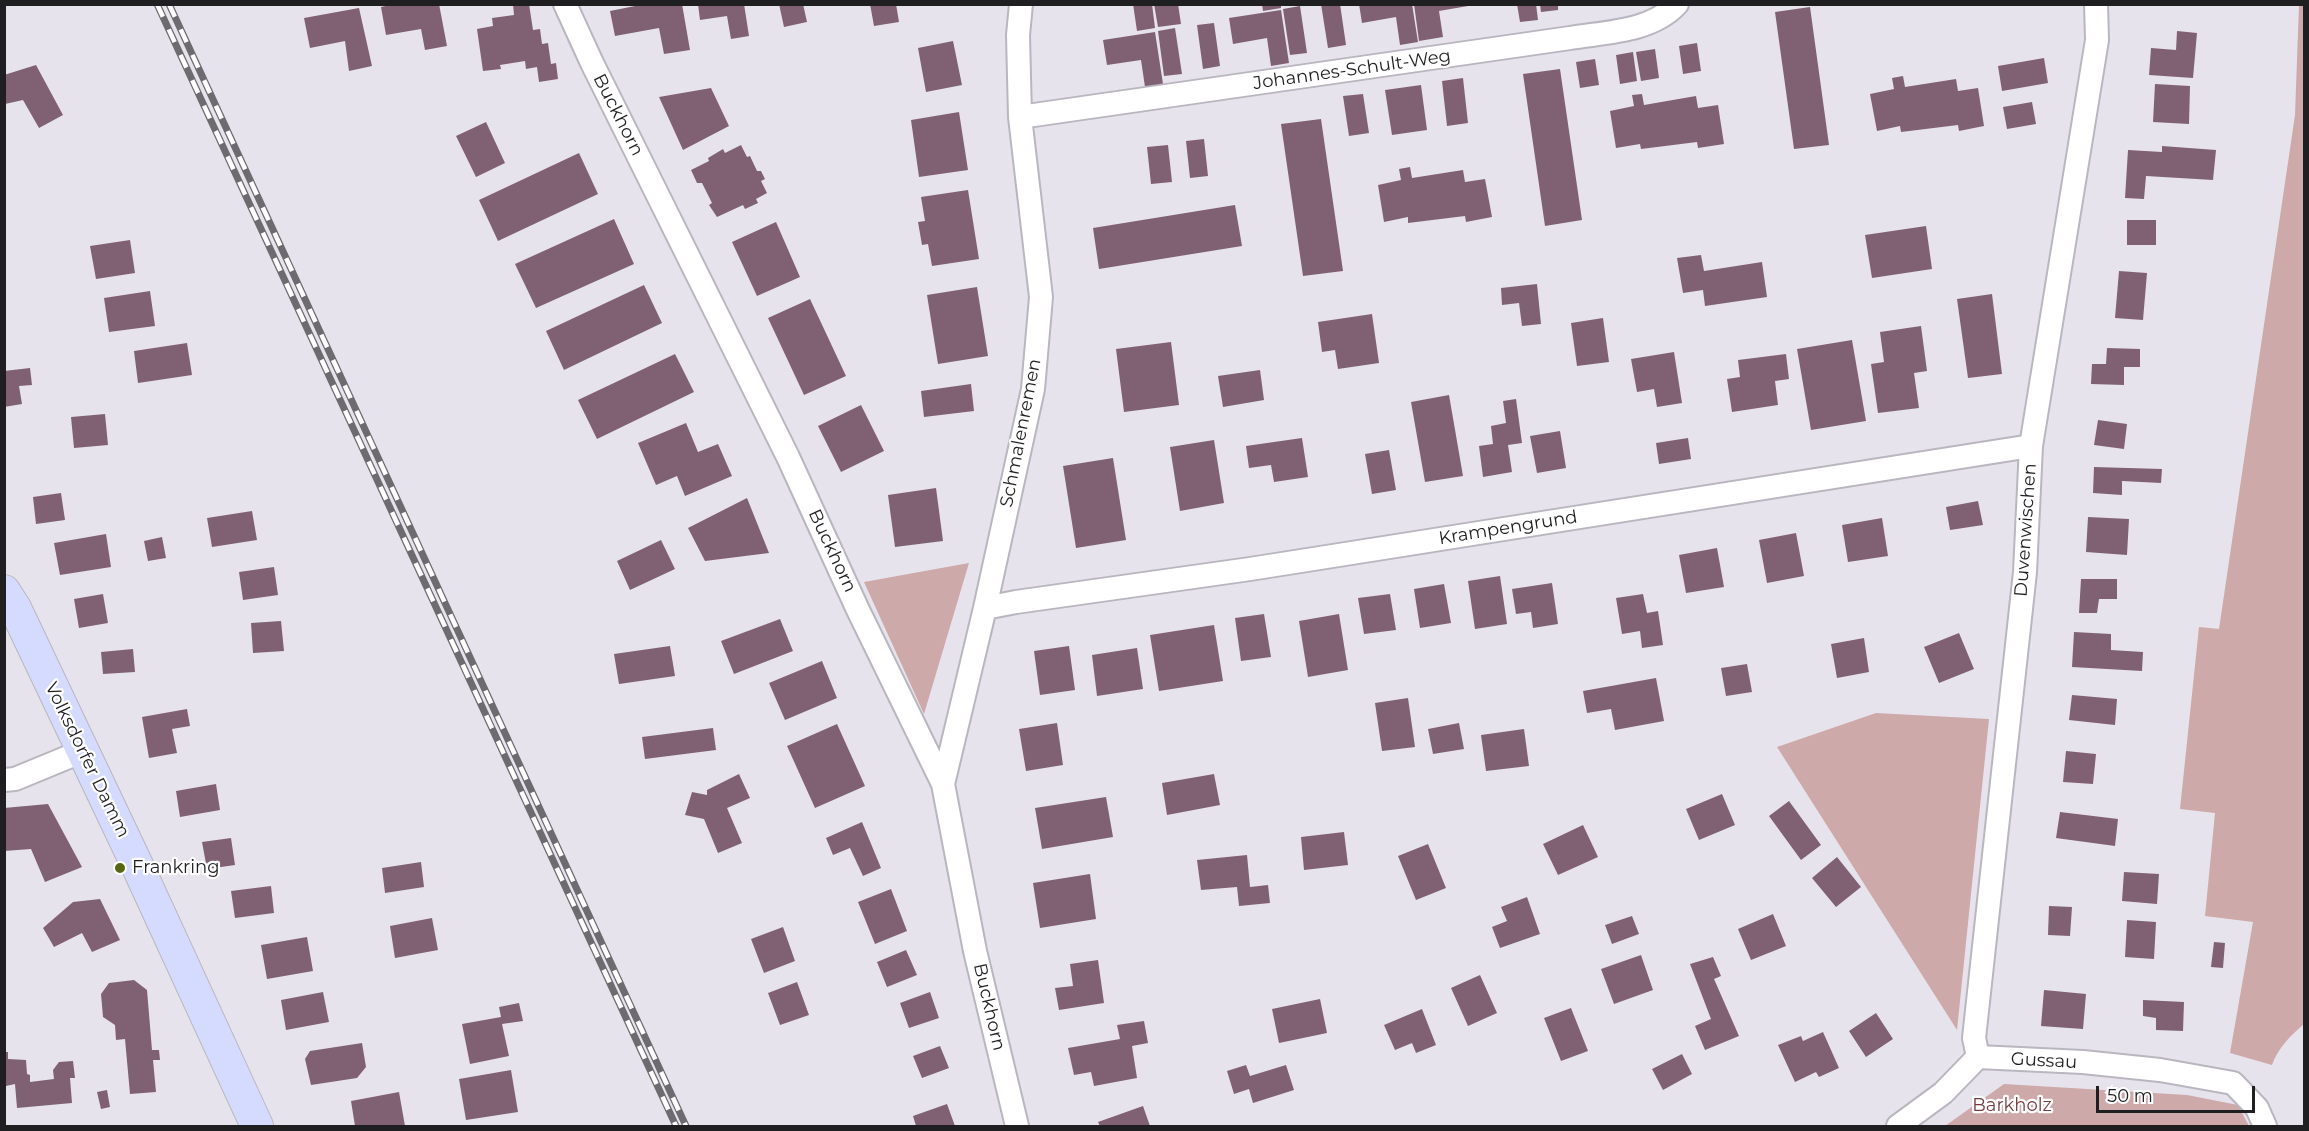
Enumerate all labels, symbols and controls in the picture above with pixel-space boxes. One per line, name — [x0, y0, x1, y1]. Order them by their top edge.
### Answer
street label: Johannes-Schult-Weg — [1252, 45, 1452, 95]
street label: Buckhorn — [588, 70, 648, 160]
street label: Schmalenremen — [996, 357, 1046, 509]
street label: Duvenwischen — [2011, 462, 2041, 598]
street label: Buckhorn — [803, 506, 861, 596]
street label: Krampengrund — [1437, 506, 1579, 550]
street label: Volksdorfer Damm — [40, 679, 134, 841]
place label: Frankring — [132, 857, 220, 879]
marker: Frankring — [113, 861, 127, 875]
street label: Buckhorn — [968, 961, 1010, 1053]
street label: Gussau — [2010, 1048, 2078, 1074]
scale bar — [2099, 1074, 2258, 1112]
text: 50 m — [2107, 1085, 2153, 1107]
park label: Barkholz — [1972, 1095, 2052, 1117]

